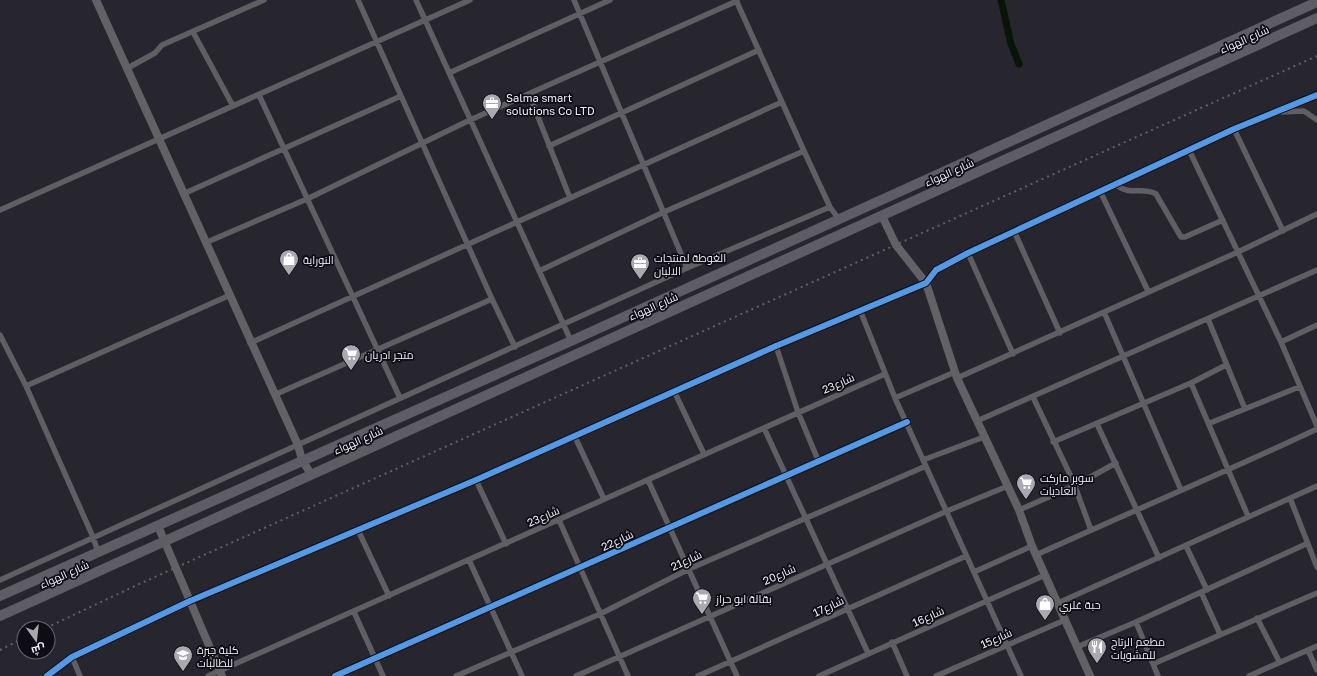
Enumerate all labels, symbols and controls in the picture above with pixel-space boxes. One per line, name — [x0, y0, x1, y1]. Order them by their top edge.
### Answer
street label: شارع الهواء — [1217, 22, 1271, 57]
place label: Salma smart solutions Co LTD — [506, 91, 595, 117]
office icon: Salma smart solutions Co LTD — [481, 92, 503, 120]
street label: شارع الهواء — [922, 155, 976, 190]
shop icon: النوراية — [278, 248, 300, 276]
place label: الغوطة لمنتجات الالبان — [654, 251, 726, 278]
office icon: الغوطة لمنتجات الالبان — [629, 252, 651, 280]
place label: النوراية — [303, 253, 334, 267]
street label: شارع الهواء — [626, 289, 680, 324]
supermarket icon: متجر ادريان — [340, 343, 362, 371]
place label: متجر ادريان — [365, 348, 414, 362]
street label: شارع23 — [820, 370, 857, 398]
street label: شارع الهواء — [331, 423, 385, 458]
place label: سوبر ماركت العاديات — [1040, 471, 1094, 497]
supermarket icon: سوبر ماركت العاديات — [1015, 472, 1037, 500]
street label: شارع23 — [525, 503, 562, 531]
street label: شارع22 — [599, 527, 636, 555]
street label: شارع21 — [668, 547, 705, 575]
street label: شارع الهواء — [37, 557, 91, 592]
street label: شارع20 — [761, 561, 798, 589]
supermarket icon: بقالة ابو حراز — [691, 587, 713, 615]
place label: بقالة ابو حراز — [715, 592, 772, 606]
street label: شارع17 — [811, 593, 846, 621]
shop icon: حبة غلري — [1034, 593, 1056, 621]
place label: حبة غلري — [1059, 598, 1101, 614]
street label: شارع16 — [910, 603, 947, 631]
north arrow — [16, 620, 56, 660]
street label: شارع15 — [978, 625, 1015, 652]
place label: مطعم الرتاج للمشويات — [1111, 635, 1165, 662]
restaurant icon: مطعم الرتاج للمشويات — [1086, 636, 1108, 664]
text: ش — [30, 641, 47, 658]
place label: كلية جبرة للطالبات — [197, 643, 239, 669]
school or university icon: كلية جبرة للطالبات — [172, 644, 194, 672]

